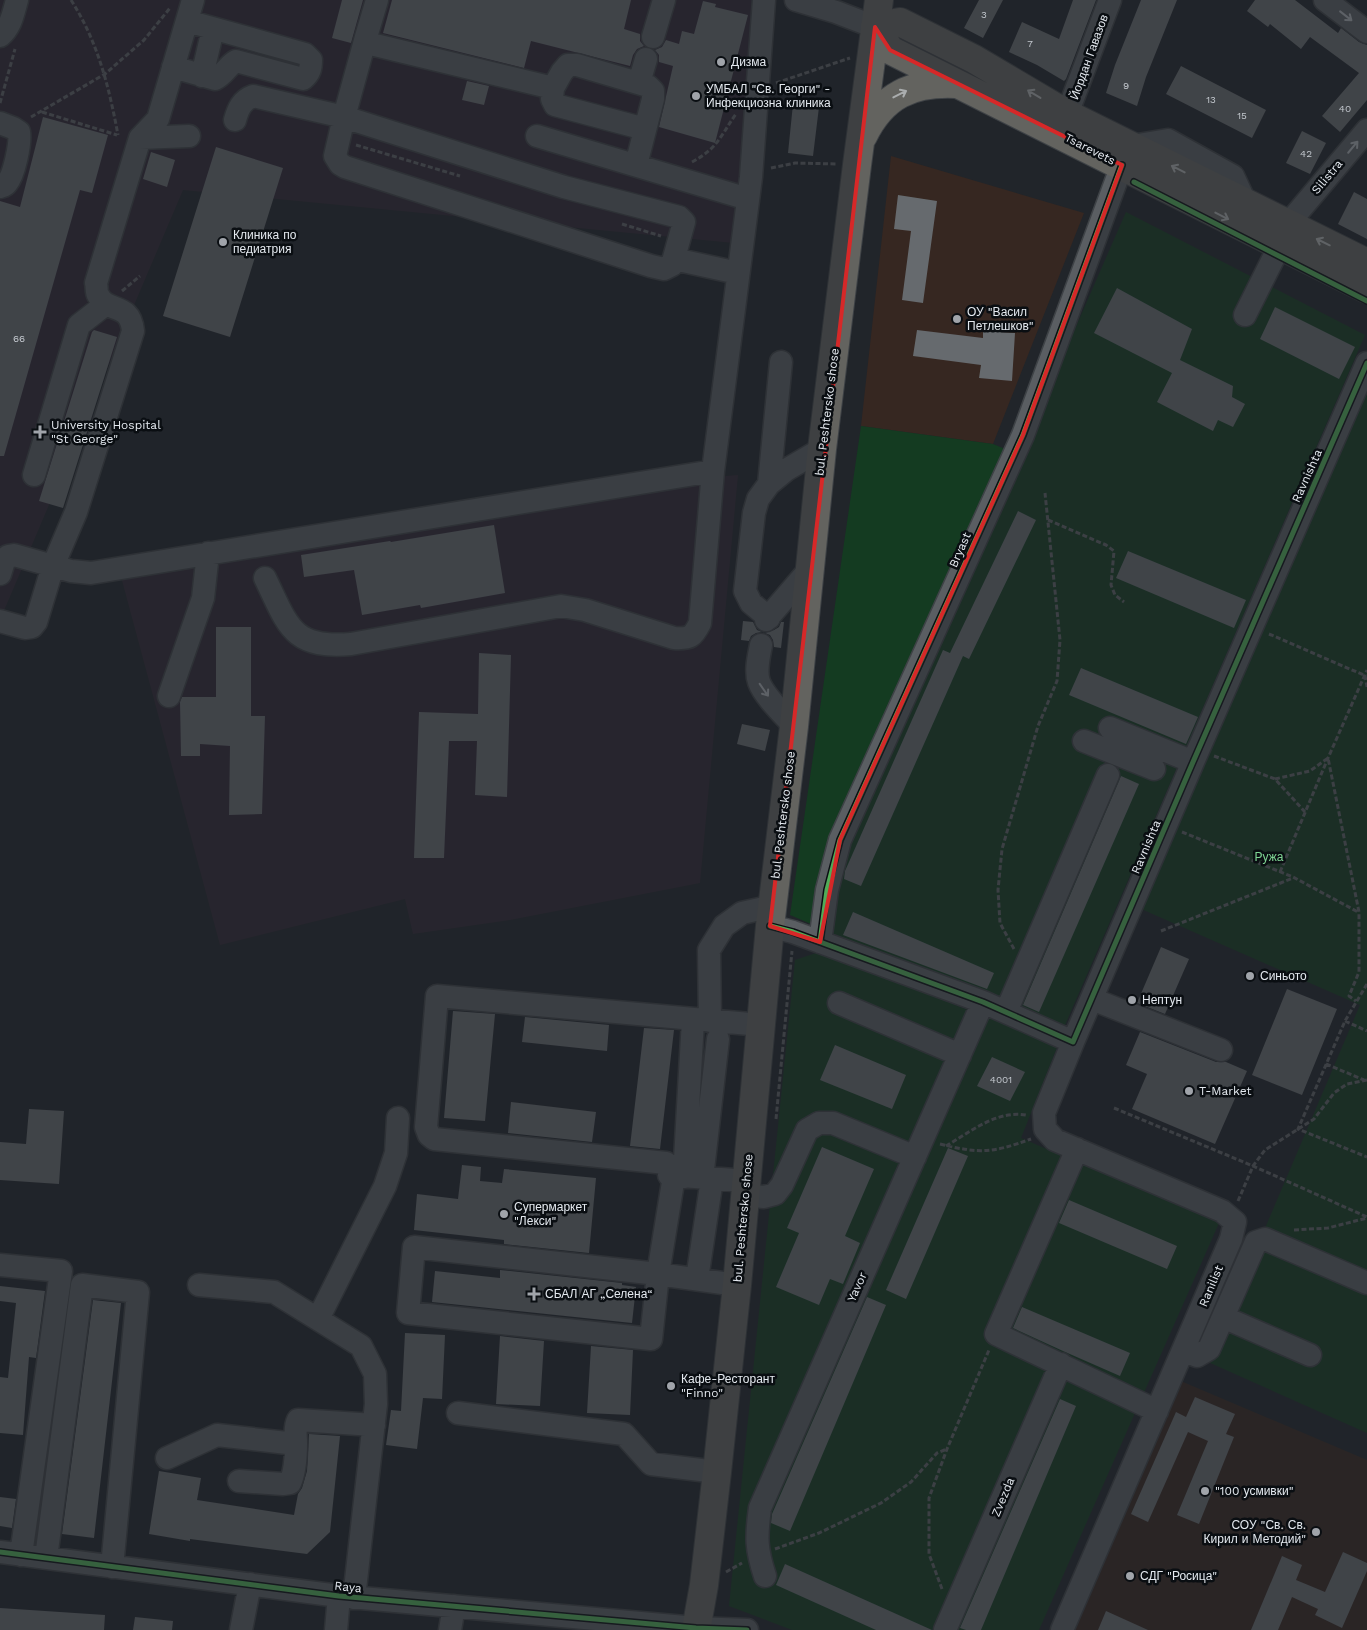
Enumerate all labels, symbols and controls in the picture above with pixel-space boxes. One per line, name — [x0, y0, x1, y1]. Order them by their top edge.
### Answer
house number: 3 — [981, 9, 987, 20]
one-way arrow — [1339, 11, 1352, 22]
street label: Йордан Гавазов — [1066, 12, 1111, 102]
house number: 7 — [1027, 38, 1033, 49]
place label: Дизма — [731, 55, 767, 69]
marker: Дизма — [715, 56, 727, 68]
house number: 9 — [1123, 80, 1129, 91]
place label: УМБАЛ "Св. Георги" - Инфекциозна клиника — [706, 82, 831, 110]
one-way arrow — [893, 89, 908, 99]
one-way arrow — [1027, 89, 1041, 99]
marker: УМБАЛ "Св. Георги" - Инфекциозна клиника — [690, 90, 702, 102]
house number: 13 — [1206, 94, 1216, 105]
house number: 40 — [1339, 103, 1351, 114]
house number: 15 — [1237, 110, 1247, 121]
street label: Tsarevets — [1062, 130, 1118, 168]
one-way arrow — [1347, 140, 1359, 153]
house number: 42 — [1300, 148, 1312, 159]
street label: Silistra — [1309, 157, 1346, 197]
one-way arrow — [1171, 164, 1186, 174]
one-way arrow — [1214, 212, 1229, 221]
place label: Клиника по педиатрия — [233, 228, 297, 256]
marker: Клиника по педиатрия — [217, 236, 229, 248]
one-way arrow — [1316, 236, 1331, 246]
place label: ОУ "Васил Петлешков" — [967, 305, 1034, 333]
marker: ОУ "Васил Петлешков" — [951, 313, 963, 325]
house number: 66 — [13, 333, 25, 344]
street label: bul. Peshtersko shose — [812, 347, 842, 477]
place label: University Hospital "St George" — [51, 418, 161, 446]
marker: University Hospital "St George" — [33, 425, 47, 439]
street label: Ravnishta — [1289, 447, 1325, 505]
street label: Bryast — [946, 530, 974, 570]
one-way arrow — [759, 683, 769, 697]
street label: bul. Peshtersko shose — [768, 750, 798, 880]
street label: Ravnishta — [1128, 818, 1164, 876]
park label: Ружа — [1255, 850, 1284, 864]
place label: Синьото — [1260, 969, 1307, 983]
marker: Синьото — [1244, 970, 1256, 982]
place label: Нептун — [1142, 993, 1182, 1007]
marker: Нептун — [1126, 994, 1138, 1006]
house number: 4001 — [990, 1074, 1012, 1085]
place label: T-Market — [1199, 1084, 1251, 1098]
marker: T-Market — [1183, 1085, 1195, 1097]
street label: bul. Peshtersko shose — [730, 1153, 756, 1283]
place label: Супермаркет "Лекси" — [514, 1200, 588, 1228]
marker: Супермаркет "Лекси" — [498, 1208, 510, 1220]
street label: Ranilist — [1196, 1263, 1226, 1309]
street label: Yavor — [844, 1270, 870, 1304]
marker: СБАЛ АГ „Селена“ — [527, 1287, 541, 1301]
place label: СБАЛ АГ „Селена“ — [545, 1287, 653, 1301]
place label: Кафе-Ресторант "Finno" — [681, 1372, 775, 1400]
marker: Кафе-Ресторант "Finno" — [665, 1380, 677, 1392]
street label: Zvezda — [989, 1475, 1018, 1519]
place label: "100 усмивки" — [1215, 1484, 1294, 1498]
marker: "100 усмивки" — [1199, 1485, 1211, 1497]
place label: СОУ "Св. Св. Кирил и Методий" — [1204, 1518, 1306, 1546]
marker: СОУ "Св. Св. Кирил и Методий" — [1310, 1526, 1322, 1538]
place label: СДГ "Росица" — [1140, 1569, 1217, 1583]
marker: СДГ "Росица" — [1124, 1570, 1136, 1582]
street label: Raya — [334, 1579, 362, 1595]

